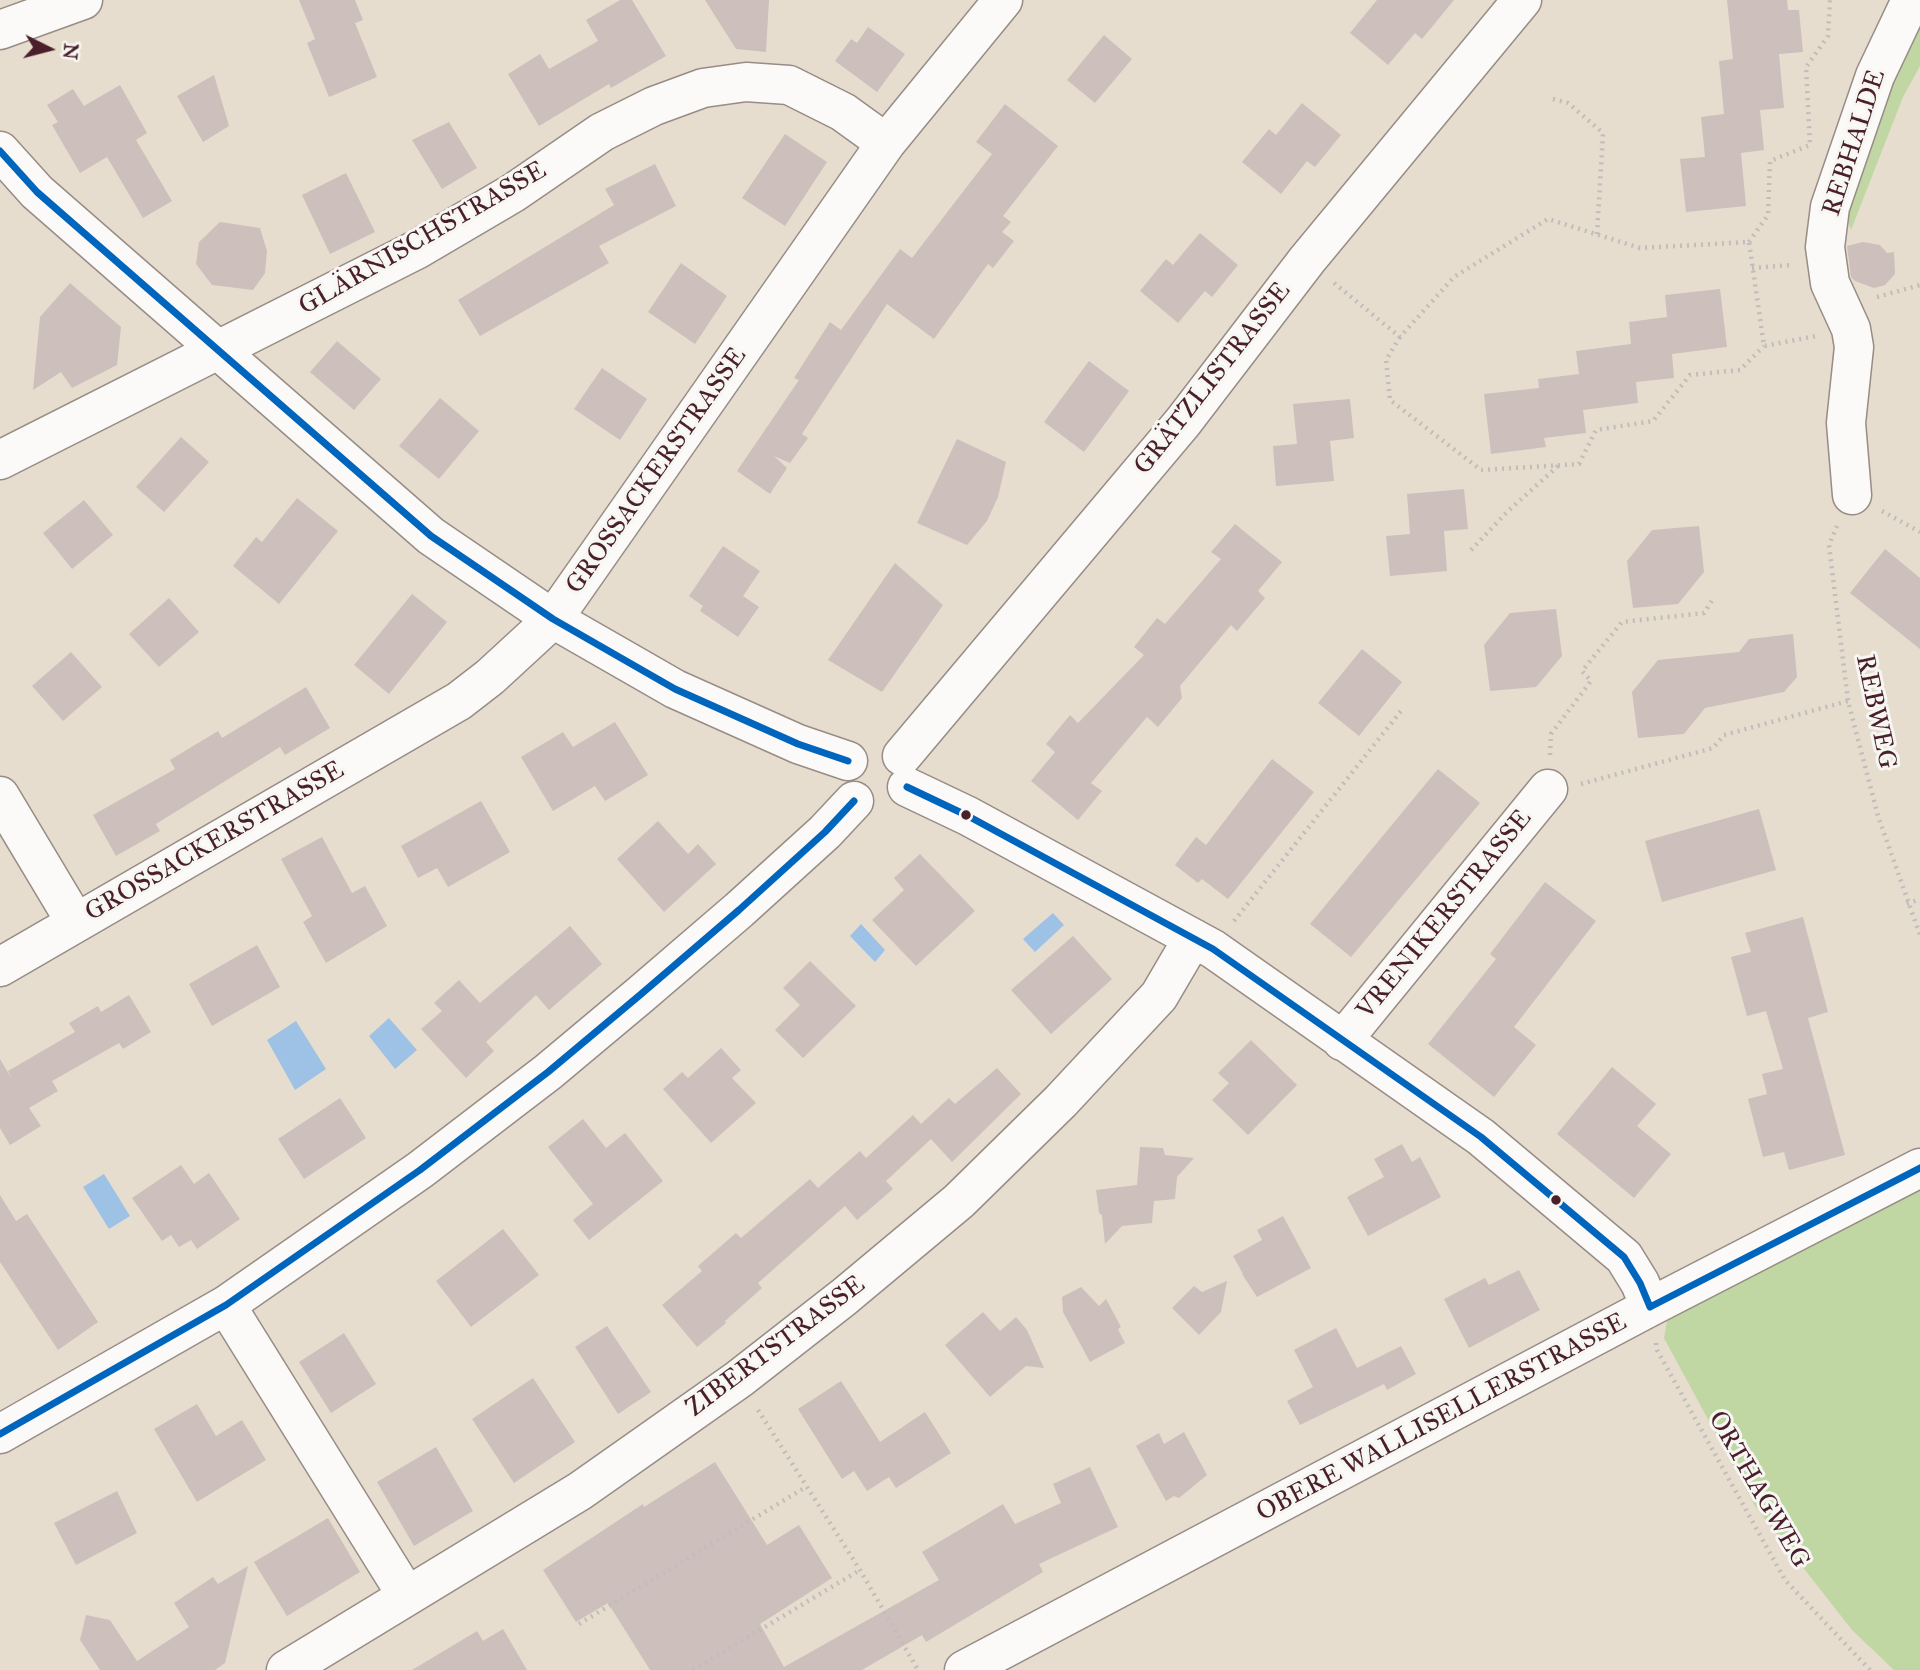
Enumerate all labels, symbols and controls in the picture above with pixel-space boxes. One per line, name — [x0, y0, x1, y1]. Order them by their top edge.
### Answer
north arrow — [14, 14, 84, 84]
text: N — [58, 42, 83, 60]
street label: REBHALDE — [1817, 66, 1893, 220]
street label: GLÄRNISCHSTRASSE — [294, 155, 552, 323]
street label: GRÄTZLISTRASSE — [1128, 277, 1298, 481]
street label: GROSSACKERSTRASSE — [560, 342, 754, 600]
street label: REBWEG — [1848, 652, 1902, 772]
street label: GROSSACKERSTRASSE — [80, 755, 350, 929]
street label: VRENIKERSTRASSE — [1351, 804, 1539, 1026]
unlabelled marker — [959, 808, 973, 822]
unlabelled marker — [1549, 1193, 1563, 1207]
street label: ZIBERTSTRASSE — [680, 1270, 872, 1424]
street label: OBERE WALLISELLERSTRASSE — [1252, 1307, 1632, 1529]
street label: ORTHAGWEG — [1701, 1406, 1815, 1574]

